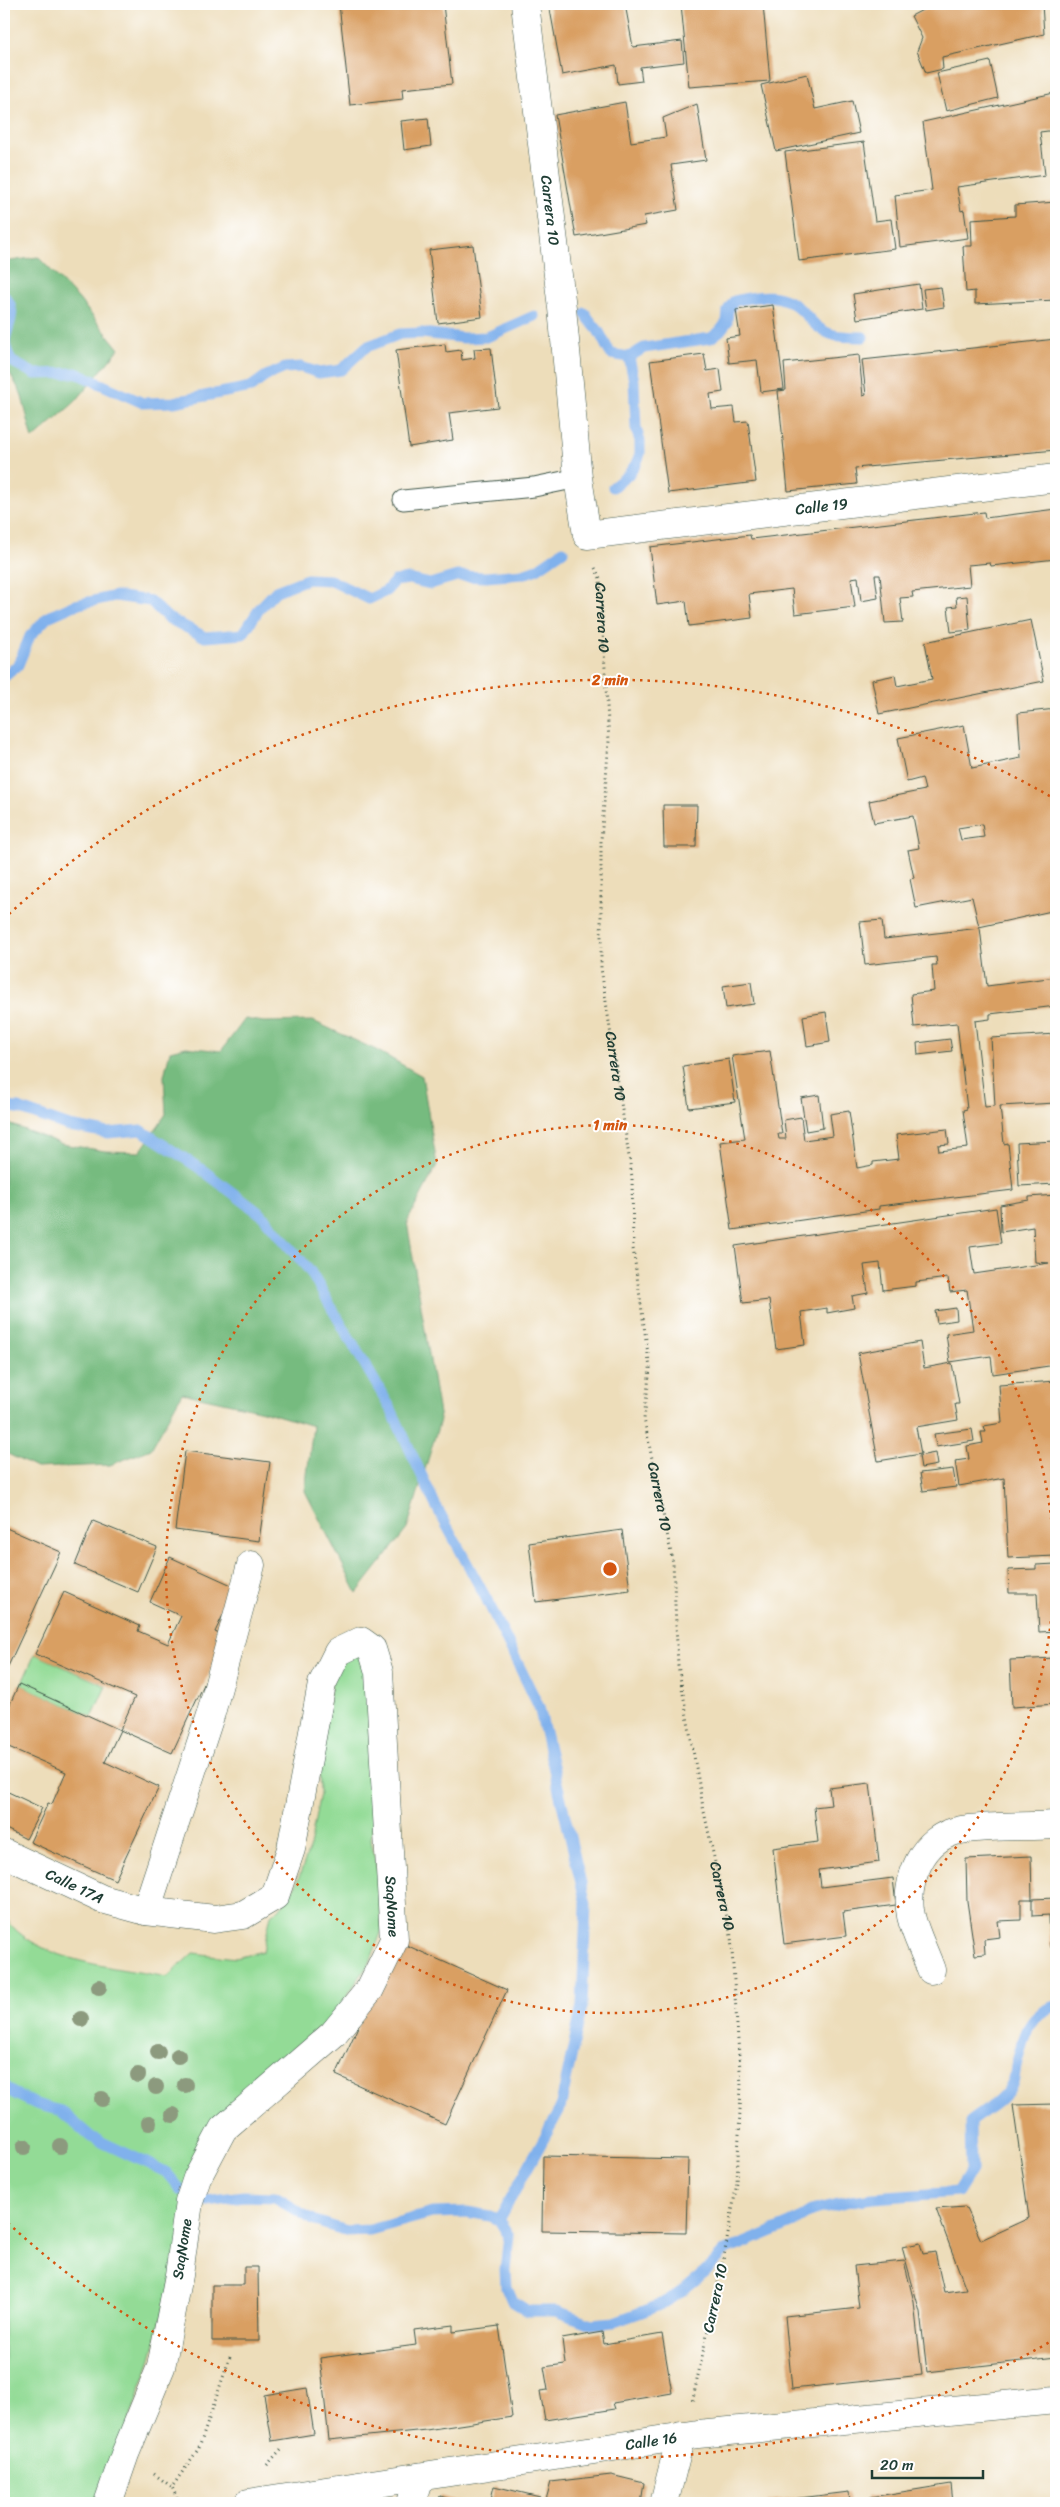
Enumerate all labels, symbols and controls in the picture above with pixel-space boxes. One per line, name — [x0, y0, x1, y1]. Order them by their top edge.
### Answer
street label: Carrera 10 — [533, 174, 567, 247]
street label: Calle 19 — [794, 490, 849, 523]
street label: Carrera 10 — [587, 582, 617, 654]
text: 2 min — [591, 667, 629, 693]
street label: Carrera 10 — [598, 1029, 634, 1103]
text: 1 min — [593, 1112, 628, 1138]
street label: Carrera 10 — [640, 1460, 679, 1534]
centre of rings — [601, 1560, 619, 1578]
street label: Carrera 10 — [702, 1859, 743, 1933]
street label: Calle 17A — [41, 1861, 108, 1911]
street label: SaqNome — [377, 1875, 407, 1938]
street label: SaqNome — [164, 2217, 200, 2281]
street label: Carrera 10 — [695, 2261, 735, 2335]
street label: Calle 16 — [624, 2424, 679, 2458]
scale bar — [872, 2447, 984, 2479]
text: 20 m — [880, 2452, 914, 2478]

